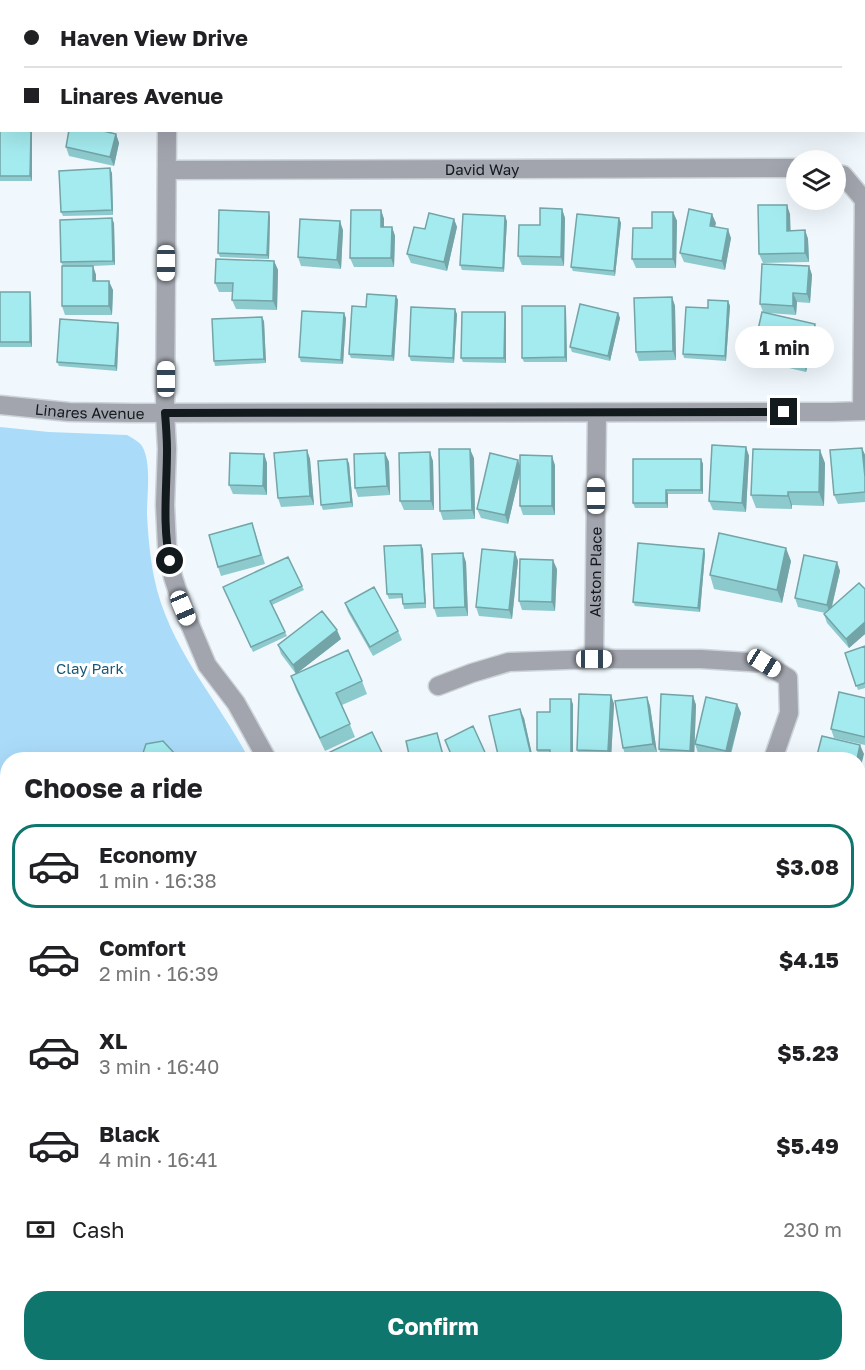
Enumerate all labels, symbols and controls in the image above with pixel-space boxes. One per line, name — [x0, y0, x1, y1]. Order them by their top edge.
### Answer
text: Haven View Drive — [60, 24, 248, 51]
text: Linares Avenue — [60, 82, 223, 109]
map controls — [786, 150, 846, 210]
button: layers — [786, 150, 846, 210]
street label: David Way — [445, 160, 520, 178]
car — [157, 245, 175, 281]
callout: 1 min — [734, 325, 834, 367]
text: 1 min — [759, 335, 810, 359]
car — [157, 361, 175, 397]
route end — [770, 398, 797, 425]
street label: Linares Avenue — [34, 400, 145, 422]
car — [587, 478, 605, 514]
street label: Alston Place — [586, 526, 605, 617]
route start — [156, 547, 183, 574]
car — [168, 588, 198, 628]
car — [744, 646, 784, 680]
car — [576, 650, 612, 668]
park label: Clay Park — [56, 659, 124, 677]
text: Choose a ride — [24, 772, 203, 804]
icon: car — [27, 839, 81, 893]
text: Economy — [99, 841, 197, 868]
text: $3.08 — [775, 853, 839, 880]
text: 1 min · 16:38 — [99, 868, 217, 892]
icon: car — [27, 932, 81, 986]
text: Comfort — [99, 934, 186, 961]
text: $4.15 — [779, 946, 839, 973]
text: 2 min · 16:39 — [99, 961, 219, 985]
icon: car — [27, 1025, 81, 1079]
text: XL — [99, 1027, 127, 1054]
text: $5.23 — [777, 1039, 839, 1066]
text: 3 min · 16:40 — [99, 1054, 219, 1078]
icon: car — [27, 1118, 81, 1172]
text: Black — [99, 1120, 160, 1147]
text: $5.49 — [776, 1132, 839, 1159]
text: 4 min · 16:41 — [99, 1147, 217, 1171]
icon: cash — [24, 1213, 57, 1246]
text: Cash — [72, 1216, 125, 1243]
text: 230 m — [784, 1217, 842, 1241]
button: Confirm — [24, 1291, 842, 1360]

